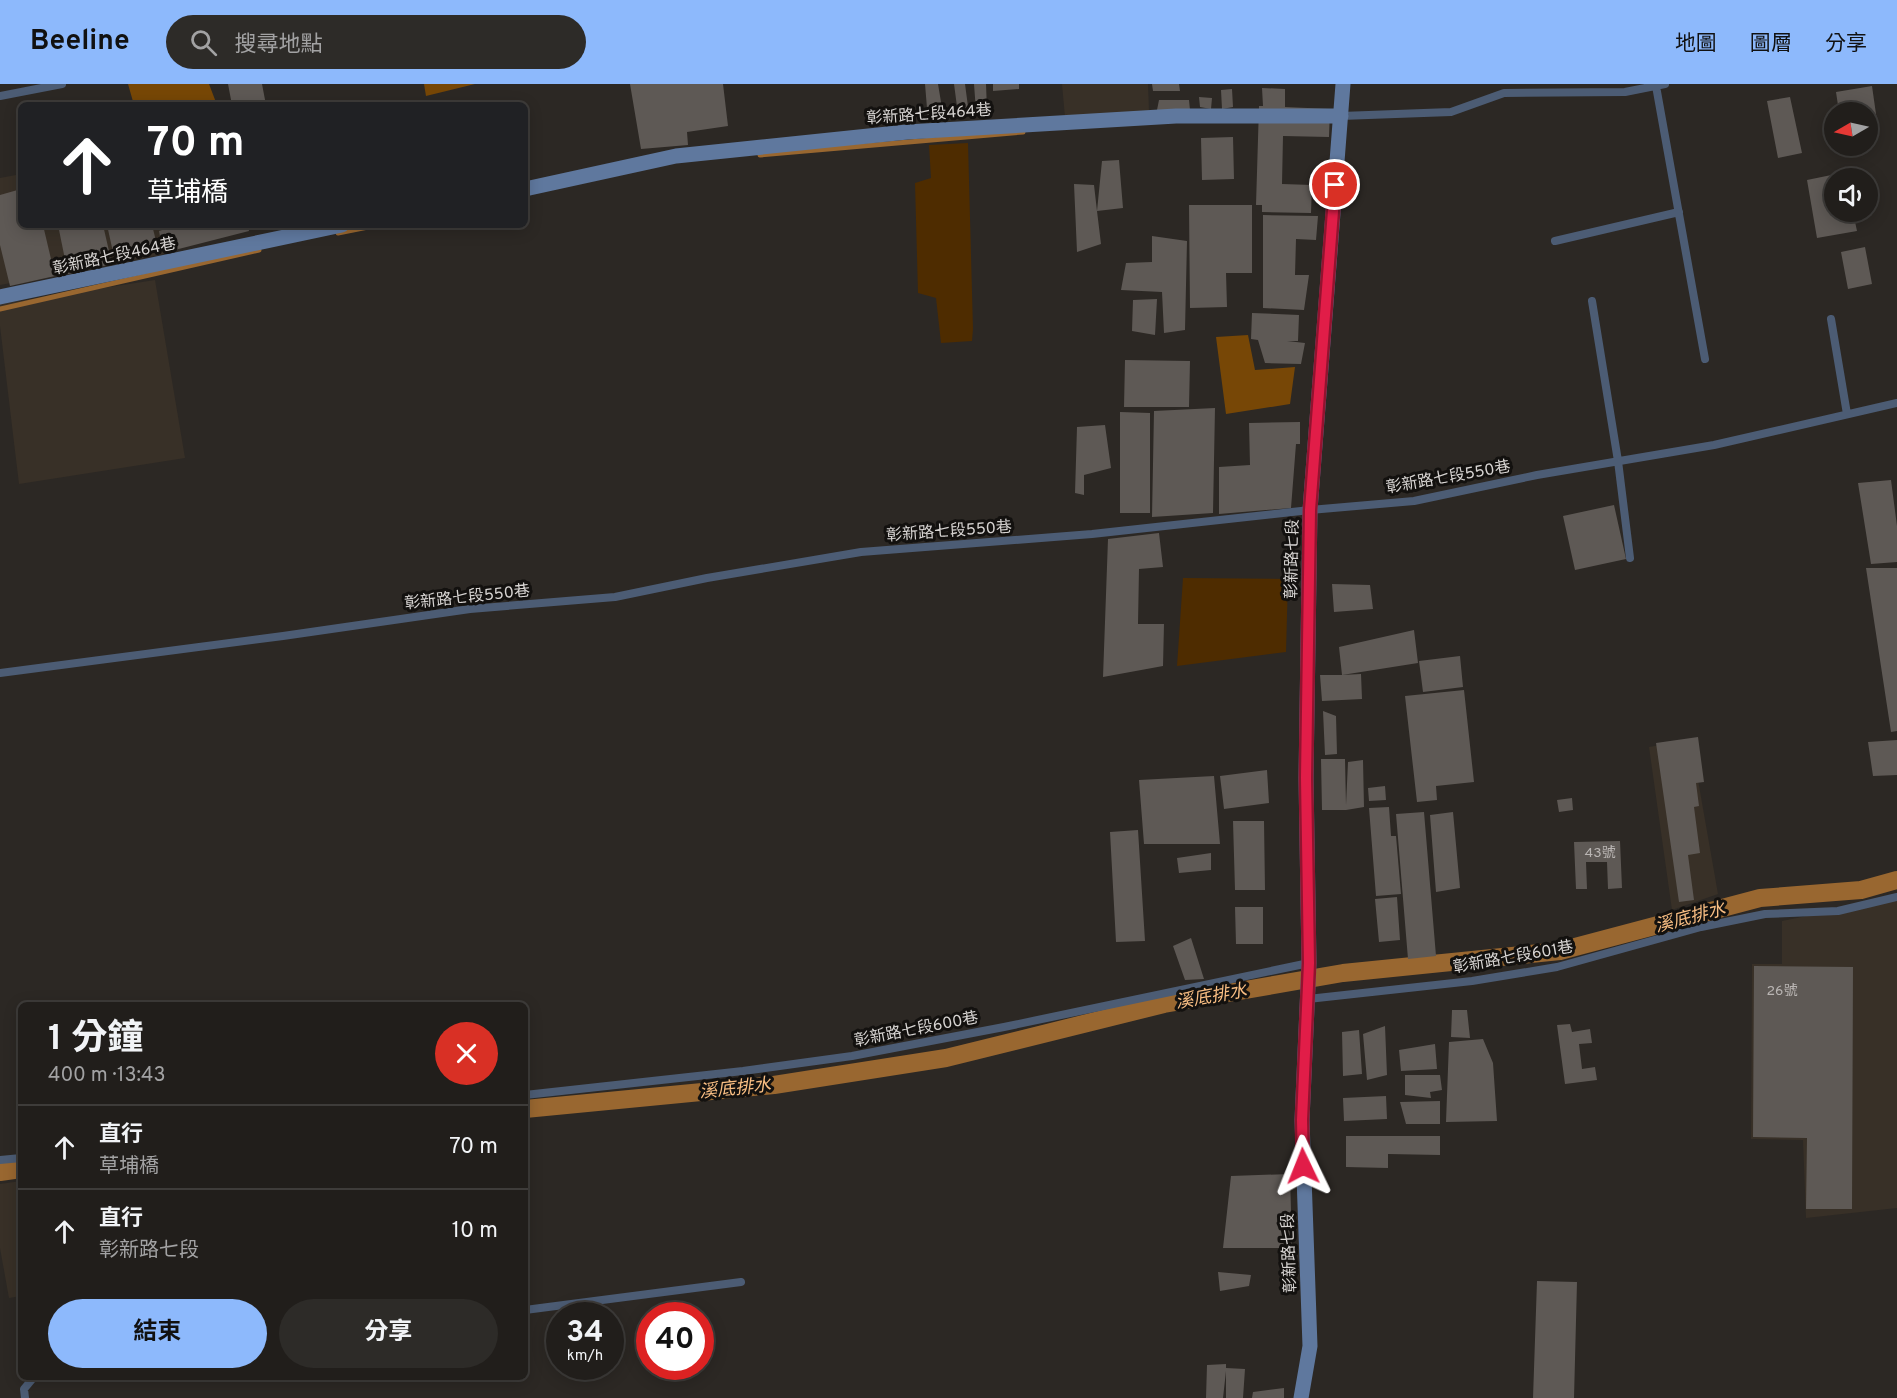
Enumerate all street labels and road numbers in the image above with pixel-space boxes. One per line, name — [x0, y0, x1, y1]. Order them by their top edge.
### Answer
street label: 彰新路七段464巷 — [866, 101, 992, 129]
street label: 彰新路七段464巷 — [51, 234, 178, 280]
street label: 彰新路七段550巷 — [1385, 457, 1512, 499]
street label: 彰新路七段550巷 — [886, 518, 1013, 546]
street label: 彰新路七段 — [1282, 519, 1304, 599]
street label: 彰新路七段550巷 — [403, 581, 531, 615]
street label: 彰新路七段601巷 — [1452, 938, 1575, 978]
street label: 彰新路七段600巷 — [853, 1008, 980, 1052]
street label: 彰新路七段 — [1279, 1213, 1301, 1293]

